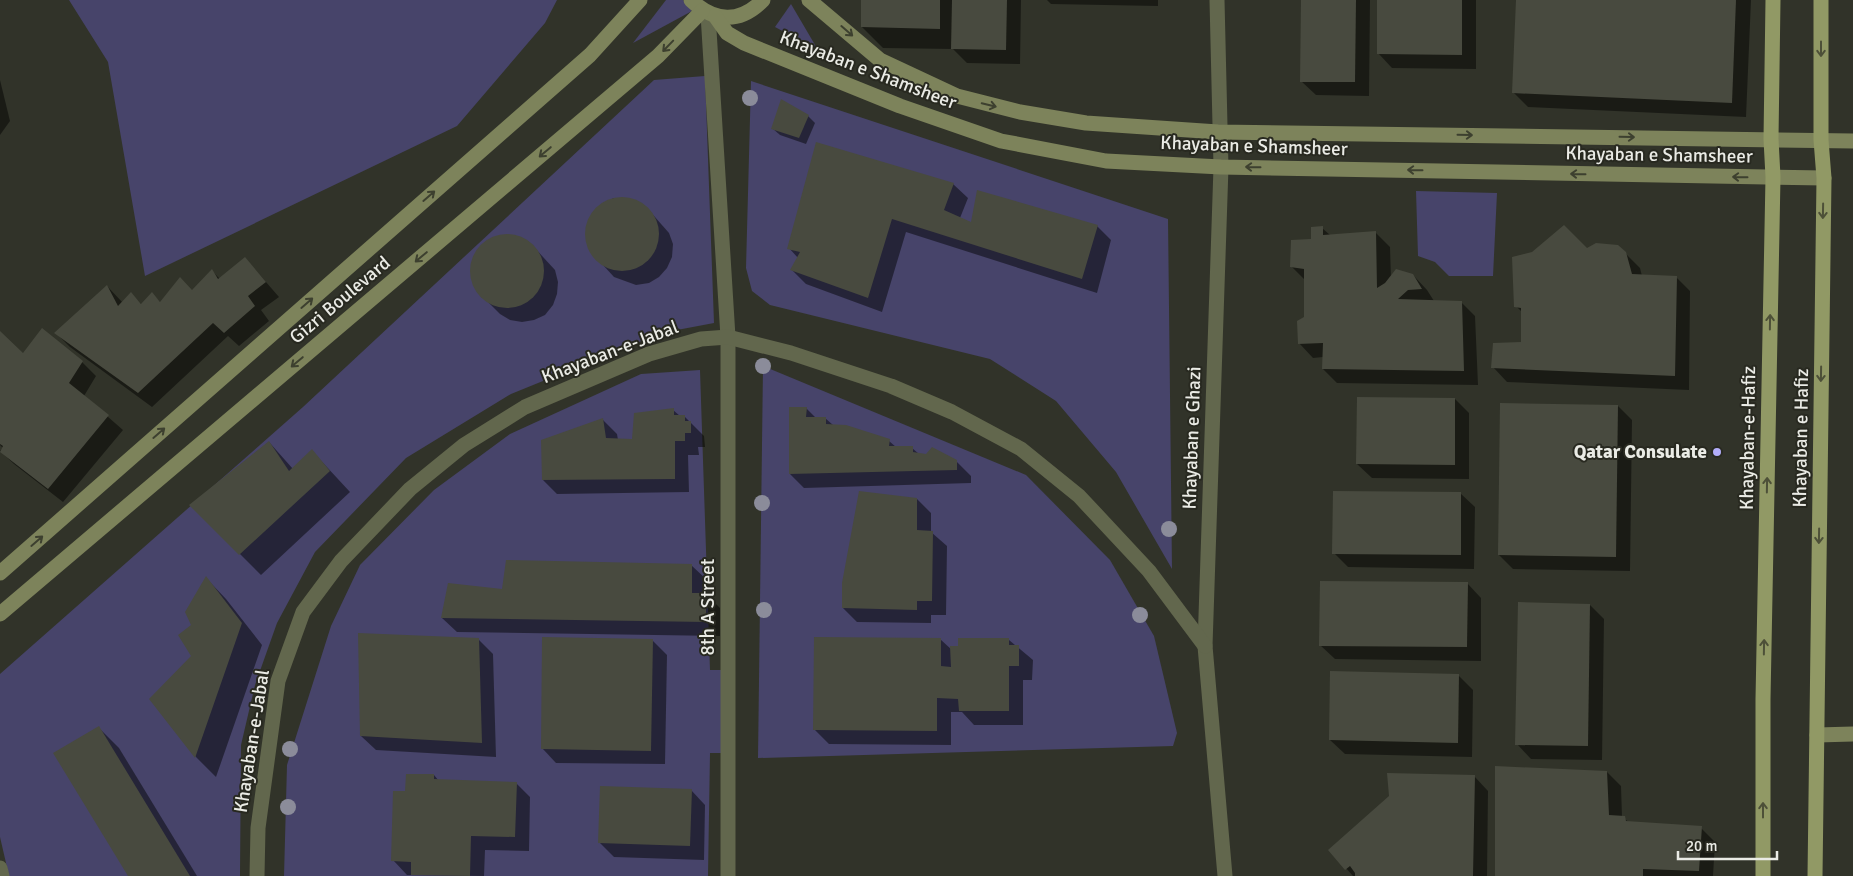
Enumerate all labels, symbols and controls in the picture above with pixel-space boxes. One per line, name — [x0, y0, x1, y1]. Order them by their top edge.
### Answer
street label: Khayaban e Shamsheer — [776, 25, 960, 115]
one-way arrow — [840, 26, 853, 37]
one-way arrow — [662, 40, 674, 52]
one-way arrow — [1816, 40, 1826, 56]
one-way arrow — [981, 100, 997, 110]
one-way arrow — [1456, 130, 1472, 140]
street label: Khayaban e Shamsheer — [1160, 131, 1348, 161]
one-way arrow — [1618, 132, 1635, 142]
street label: Khayaban e Shamsheer — [1565, 141, 1753, 169]
one-way arrow — [539, 146, 552, 157]
one-way arrow — [1245, 162, 1261, 172]
one-way arrow — [1407, 166, 1423, 175]
one-way arrow — [1570, 169, 1586, 178]
one-way arrow — [1732, 172, 1748, 182]
one-way arrow — [423, 190, 436, 202]
one-way arrow — [1819, 203, 1828, 219]
street label: Gizri Boulevard — [285, 251, 395, 349]
one-way arrow — [415, 251, 428, 263]
one-way arrow — [301, 297, 314, 309]
street label: Khayaban-e-Jabal — [538, 315, 682, 389]
one-way arrow — [1765, 315, 1775, 331]
one-way arrow — [291, 356, 304, 368]
one-way arrow — [1817, 365, 1826, 381]
street label: Khayaban e Ghazi — [1178, 366, 1206, 510]
street label: Khayaban-e-Hafiz — [1735, 366, 1761, 510]
street label: Khayaban e Hafiz — [1788, 368, 1814, 508]
one-way arrow — [152, 428, 165, 439]
place label: Qatar Consulate — [1574, 440, 1707, 464]
marker: Qatar Consulate — [1711, 446, 1723, 458]
one-way arrow — [1763, 477, 1772, 493]
one-way arrow — [1815, 528, 1824, 544]
one-way arrow — [30, 535, 43, 546]
street label: 8th A Street — [696, 558, 720, 655]
one-way arrow — [1760, 640, 1769, 656]
street label: Khayaban-e-Jabal — [229, 668, 275, 814]
one-way arrow — [1758, 802, 1768, 818]
scale bar — [1678, 828, 1777, 860]
text: 20 m — [1686, 837, 1717, 855]

